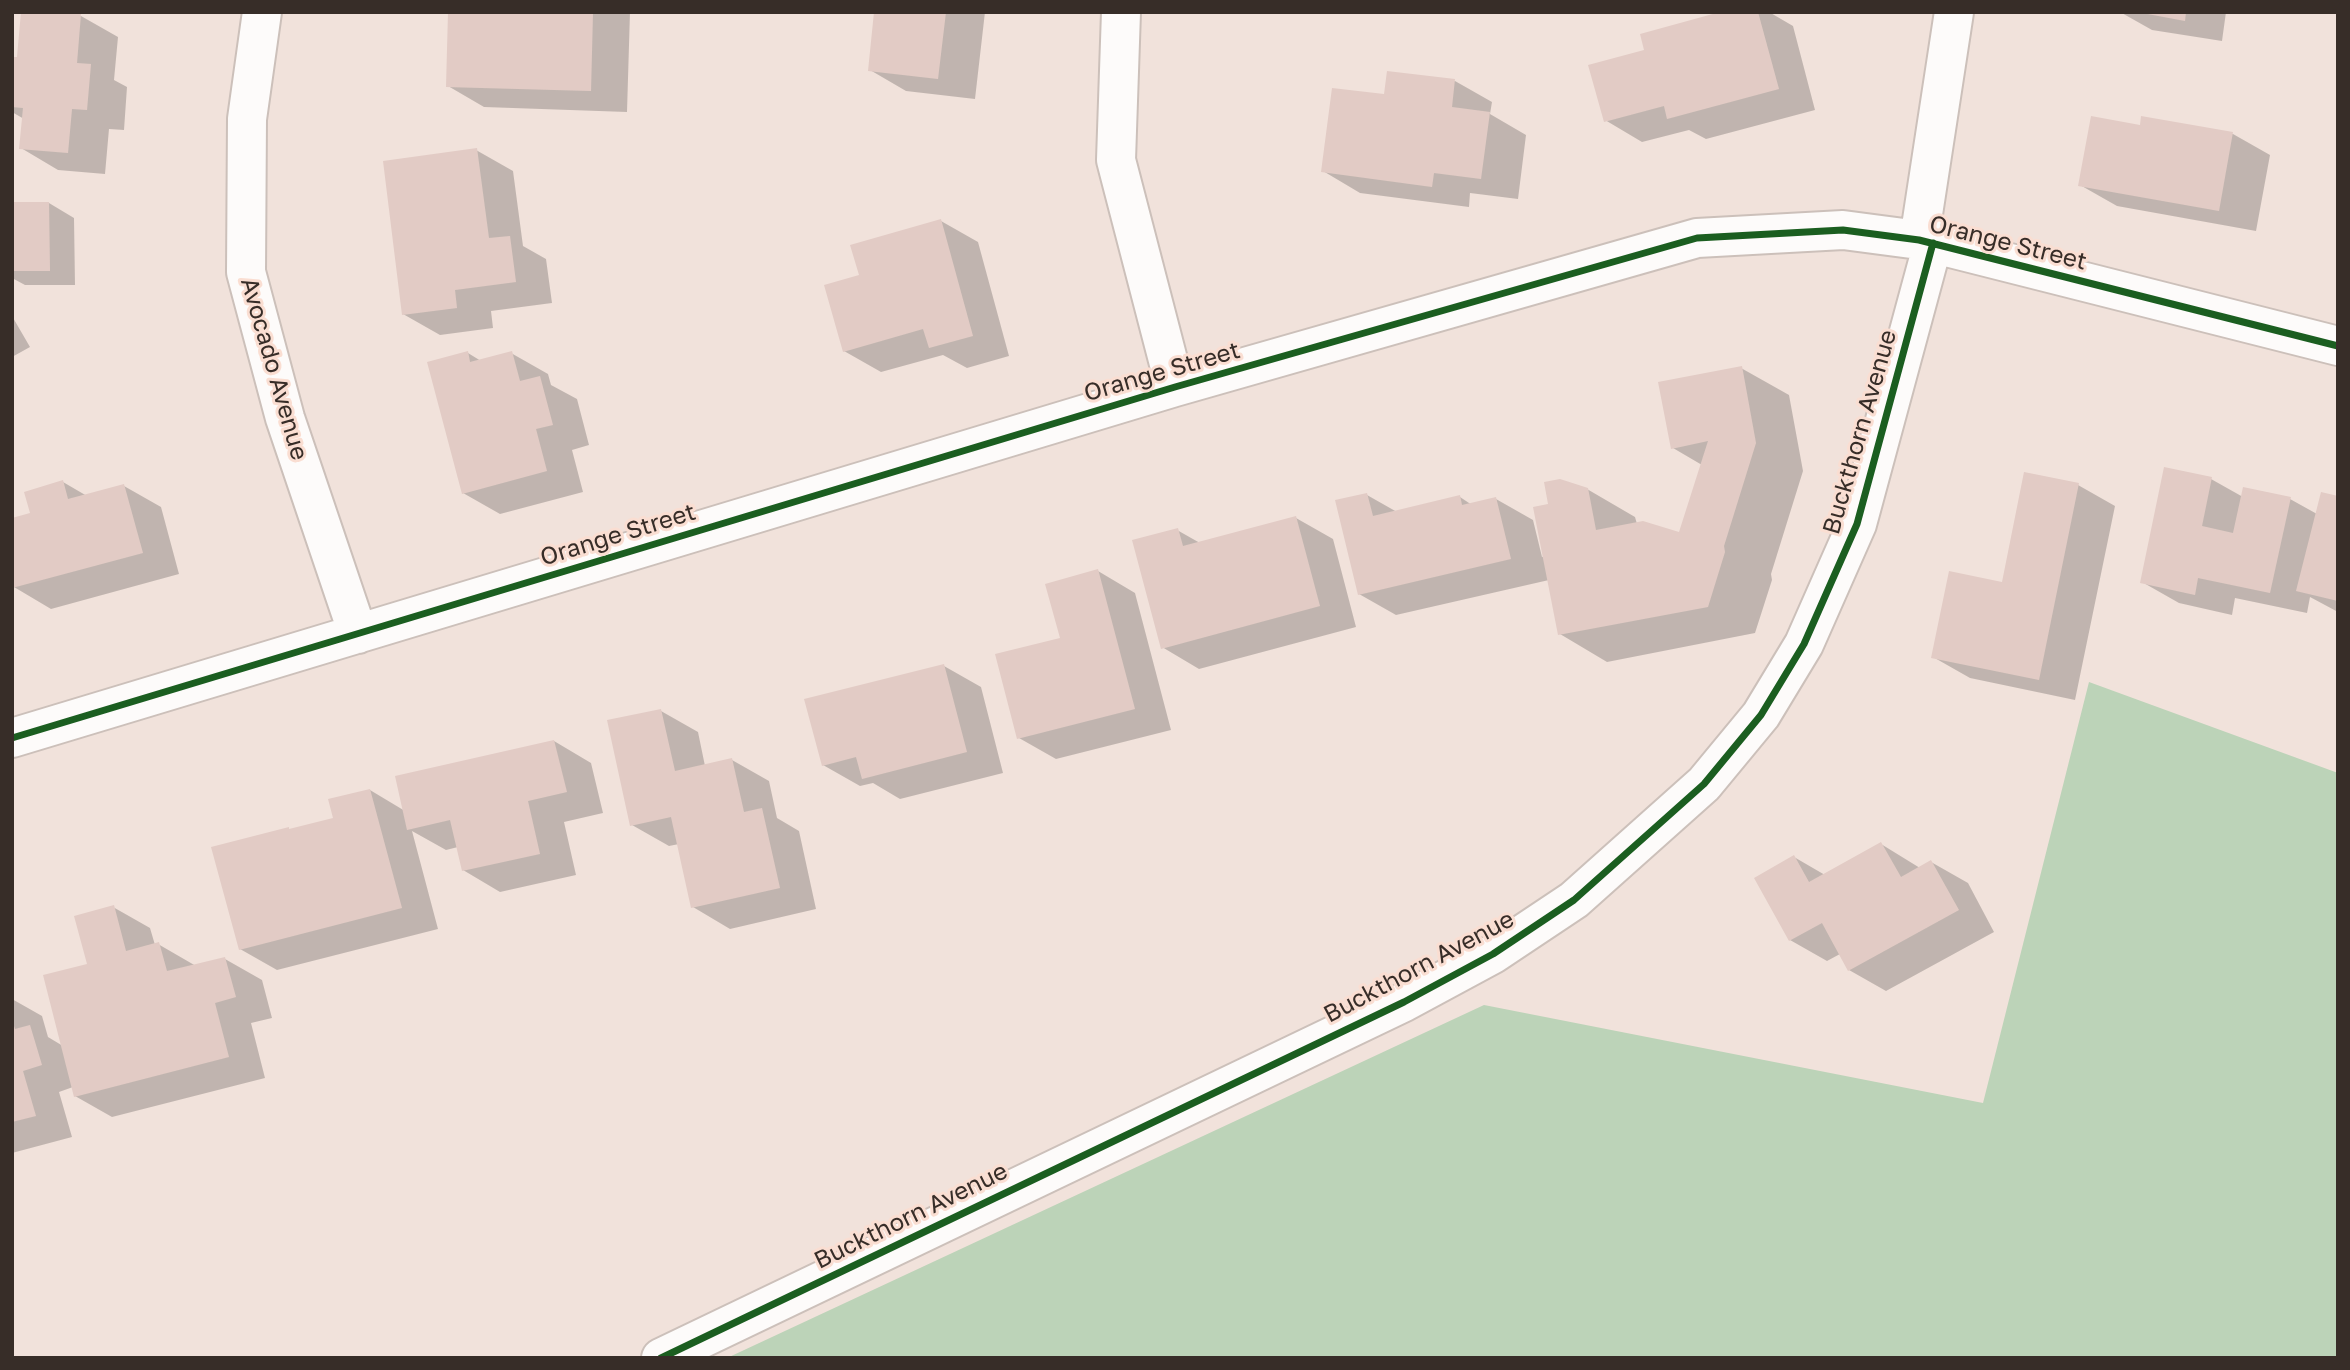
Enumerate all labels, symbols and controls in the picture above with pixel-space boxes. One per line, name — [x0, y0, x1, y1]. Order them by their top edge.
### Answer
street label: Orange Street — [1926, 210, 2090, 276]
street label: Avocado Avenue — [234, 274, 314, 464]
street label: Buckthorn Avenue — [1817, 326, 1903, 538]
street label: Orange Street — [1081, 336, 1243, 408]
street label: Orange Street — [537, 498, 699, 572]
street label: Buckthorn Avenue — [1319, 905, 1519, 1029]
street label: Buckthorn Avenue — [810, 1157, 1012, 1275]

